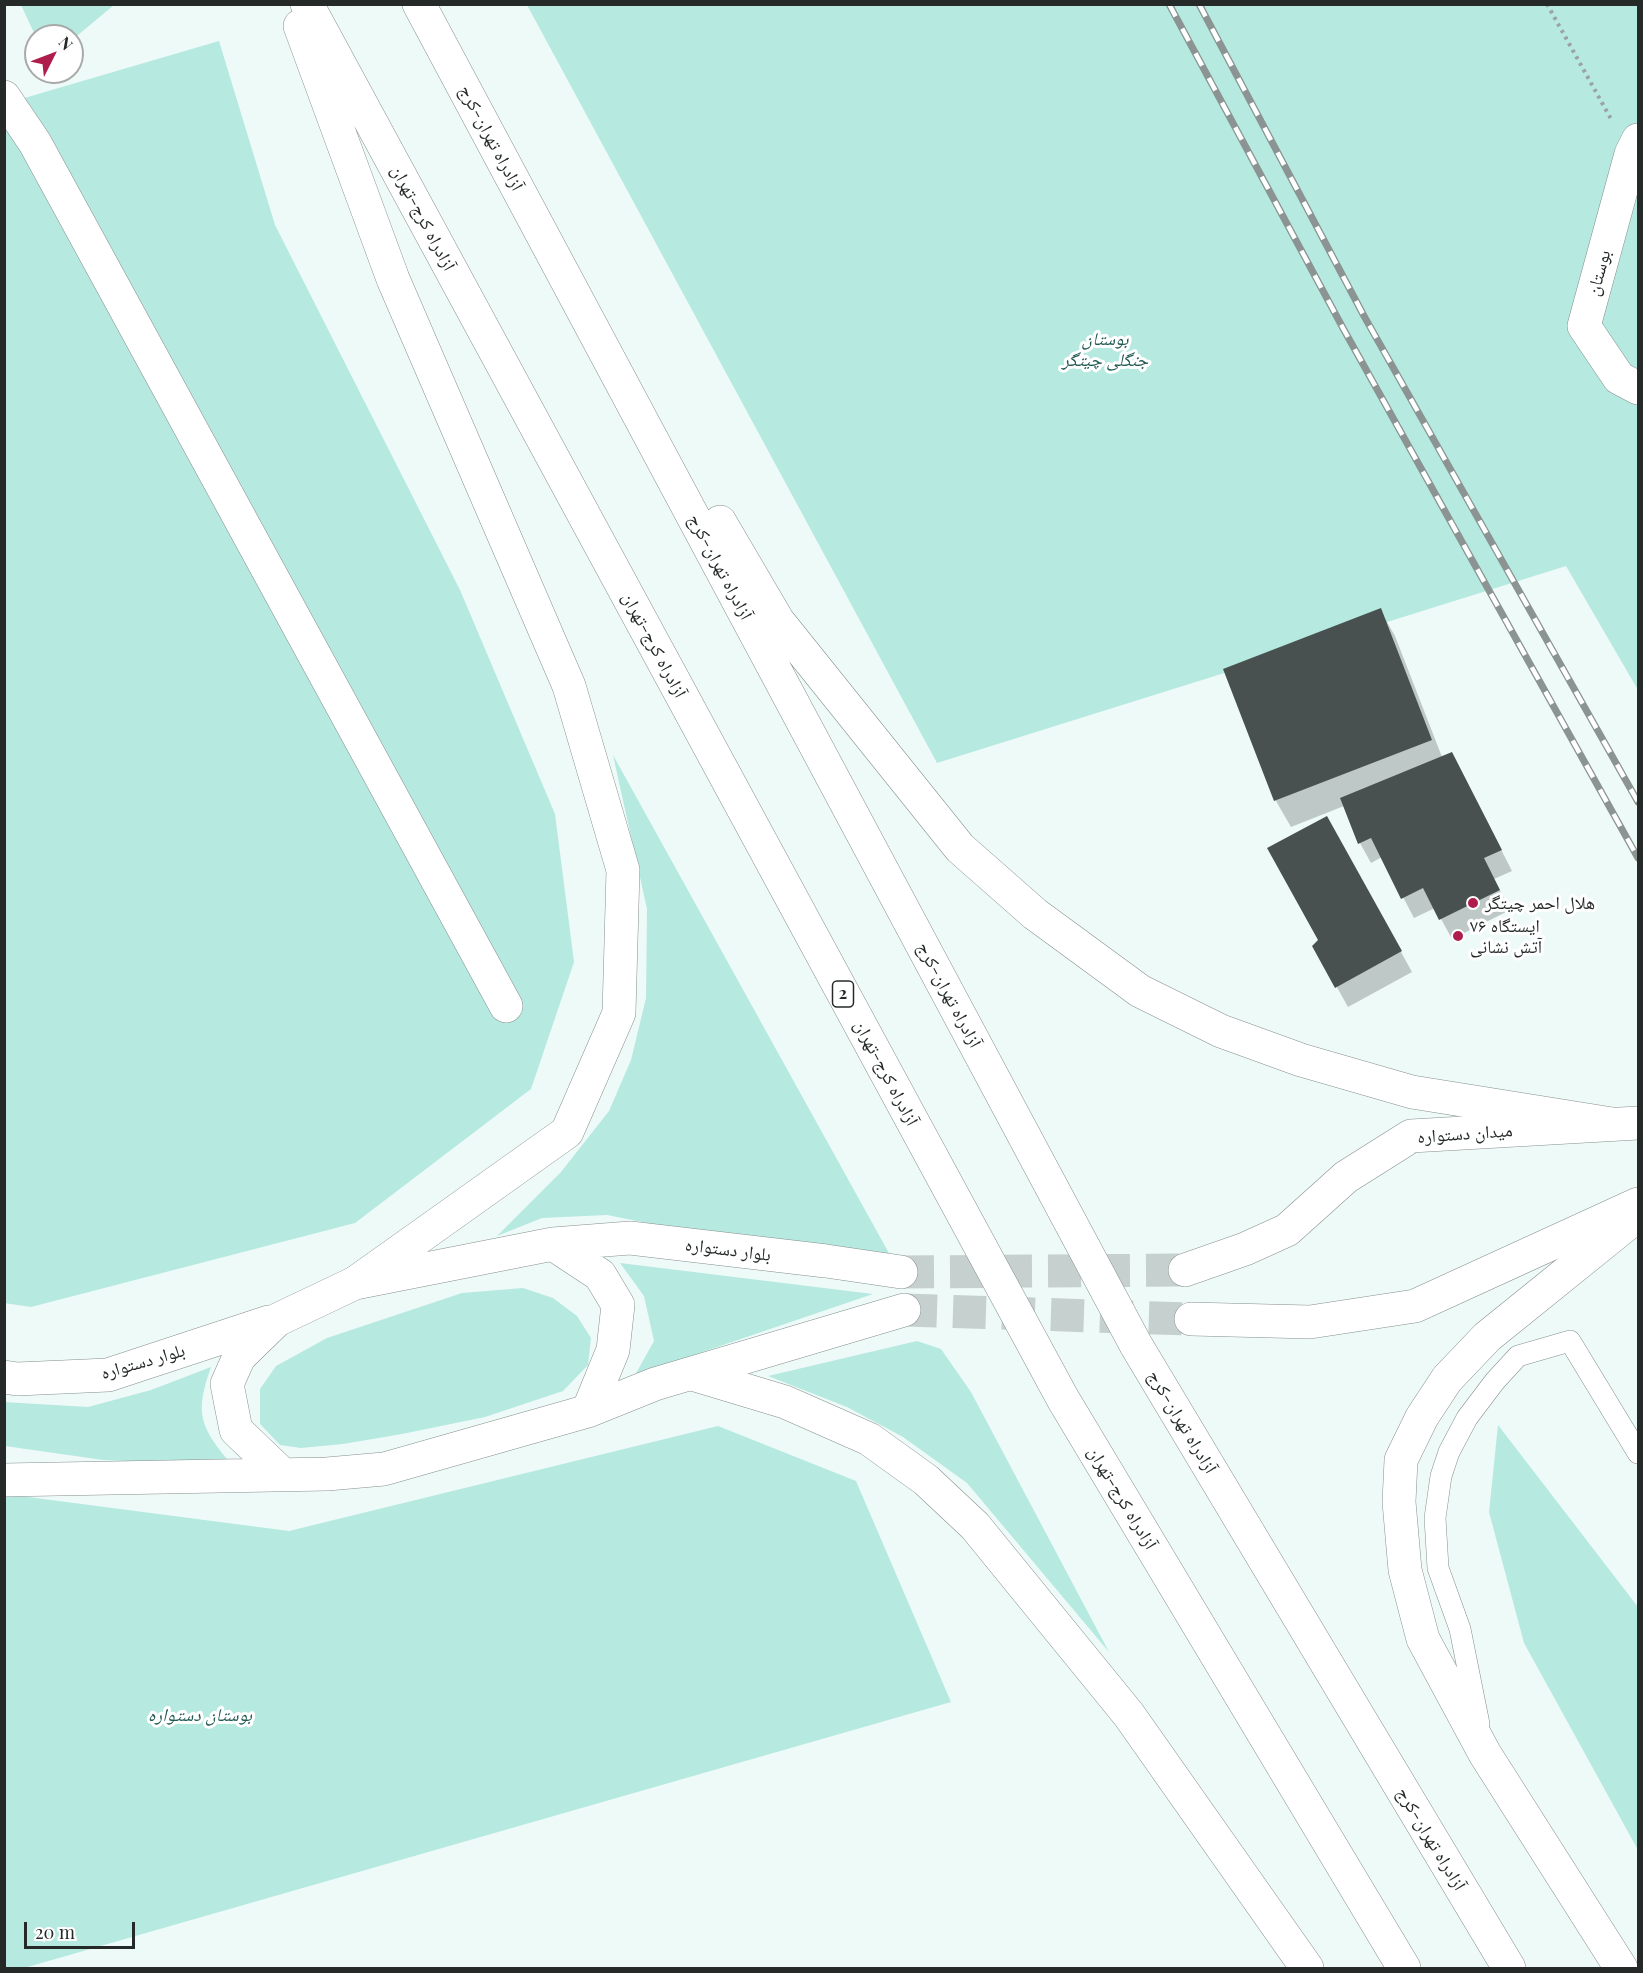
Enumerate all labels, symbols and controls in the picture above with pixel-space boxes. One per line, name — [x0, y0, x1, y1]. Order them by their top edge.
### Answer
north arrow — [24, 24, 84, 84]
text: N — [55, 32, 78, 54]
street label: آزادراه تهران-کرج — [454, 82, 528, 194]
street label: آزادراه کرج-تهران — [386, 162, 460, 274]
street label: بوستان — [1583, 248, 1615, 298]
park label: بوستان جنگلی چیتگر — [1062, 328, 1148, 370]
street label: آزادراه تهران-کرج — [683, 511, 757, 623]
street label: آزادراه کرج-تهران — [617, 589, 691, 701]
place label: هلال احمر چیتگر — [1485, 892, 1595, 914]
marker: هلال احمر چیتگر — [1466, 896, 1480, 910]
place label: ایستگاه ۷۶ آتش نشانی — [1470, 915, 1542, 958]
marker: ایستگاه ۷۶ آتش نشانی — [1451, 929, 1465, 943]
street label: آزادراه تهران-کرج — [912, 939, 986, 1051]
road number: 2 — [832, 981, 854, 1007]
street label: آزادراه کرج-تهران — [849, 1017, 923, 1129]
street label: میدان دستواره — [1417, 1120, 1513, 1148]
street label: بلوار دستواره — [684, 1234, 772, 1266]
street label: بلوار دستواره — [99, 1340, 187, 1384]
street label: آزادراه تهران-کرج — [1143, 1367, 1221, 1477]
street label: آزادراه کرج-تهران — [1083, 1443, 1161, 1553]
park label: بوستان دستواره — [148, 1704, 252, 1726]
street label: آزادراه تهران-کرج — [1392, 1784, 1470, 1894]
scale bar — [27, 1910, 138, 1948]
text: 20 m — [35, 1920, 75, 1944]

